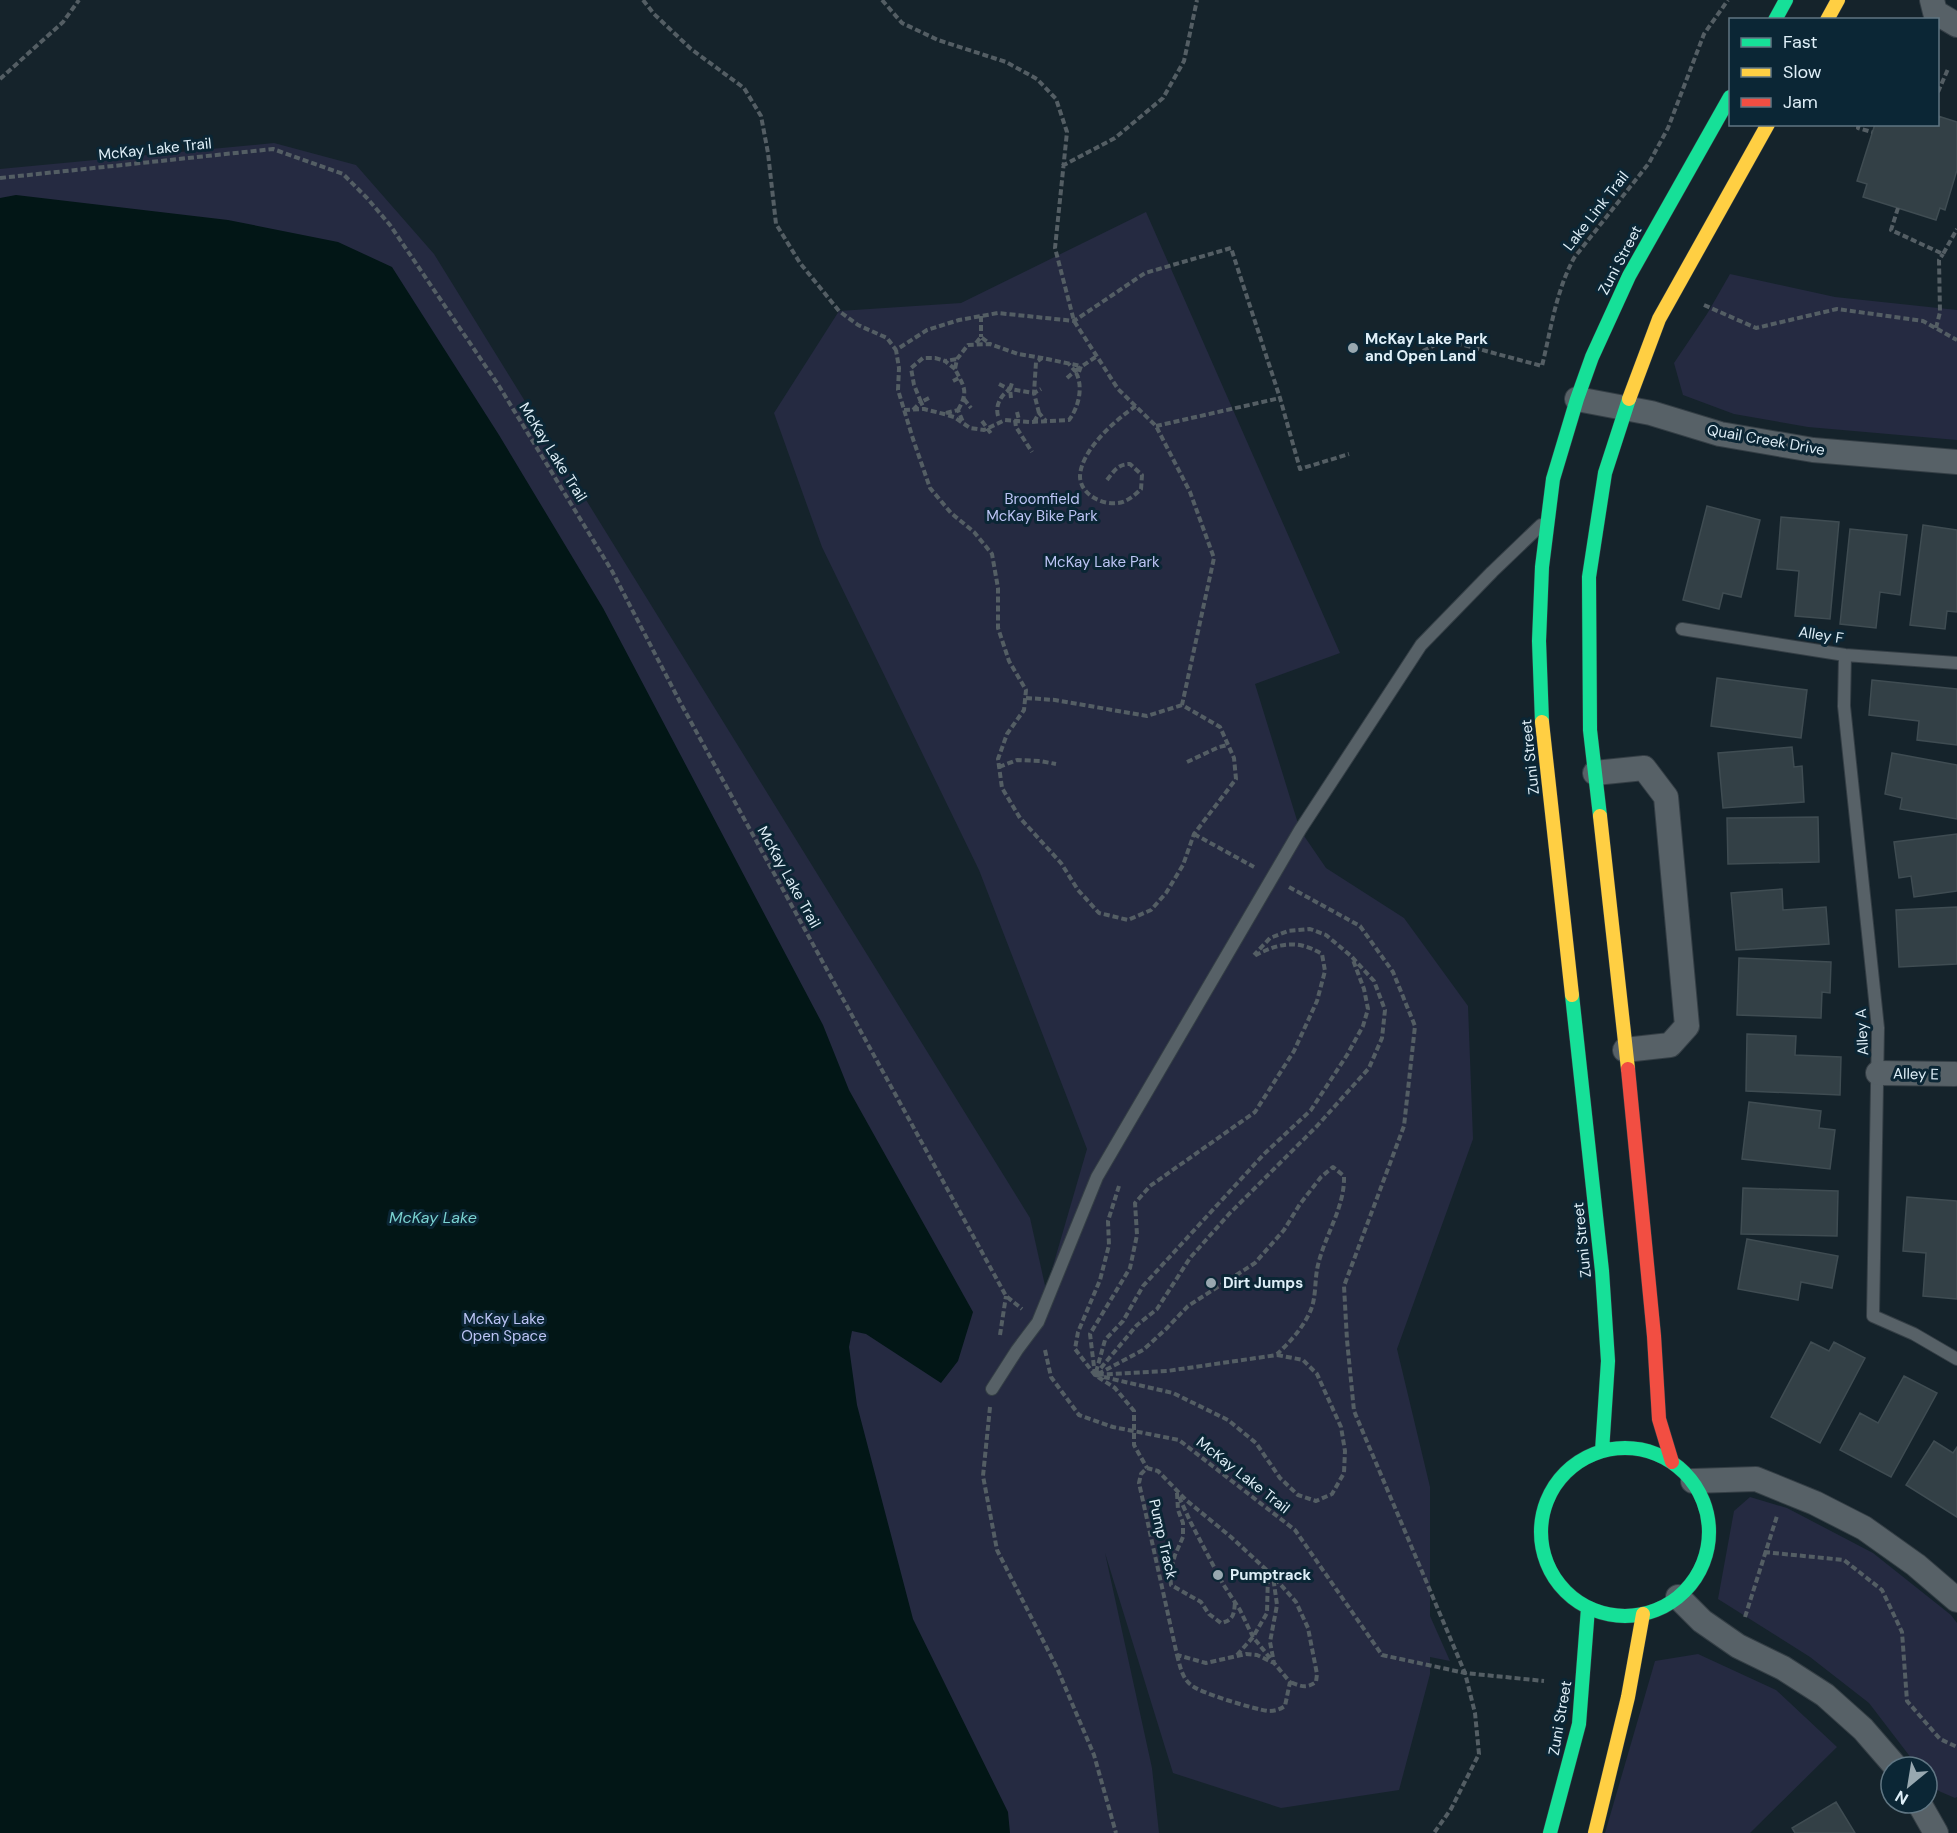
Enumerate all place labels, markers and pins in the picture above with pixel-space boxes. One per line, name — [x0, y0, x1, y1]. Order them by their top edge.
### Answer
place label: McKay Lake Park and Open Land — [1365, 329, 1488, 366]
marker: McKay Lake Park and Open Land — [1346, 341, 1360, 355]
place label: Dirt Jumps — [1223, 1273, 1303, 1293]
marker: Dirt Jumps — [1204, 1276, 1218, 1290]
place label: Pumptrack — [1230, 1565, 1312, 1585]
marker: Pumptrack — [1211, 1568, 1225, 1582]

